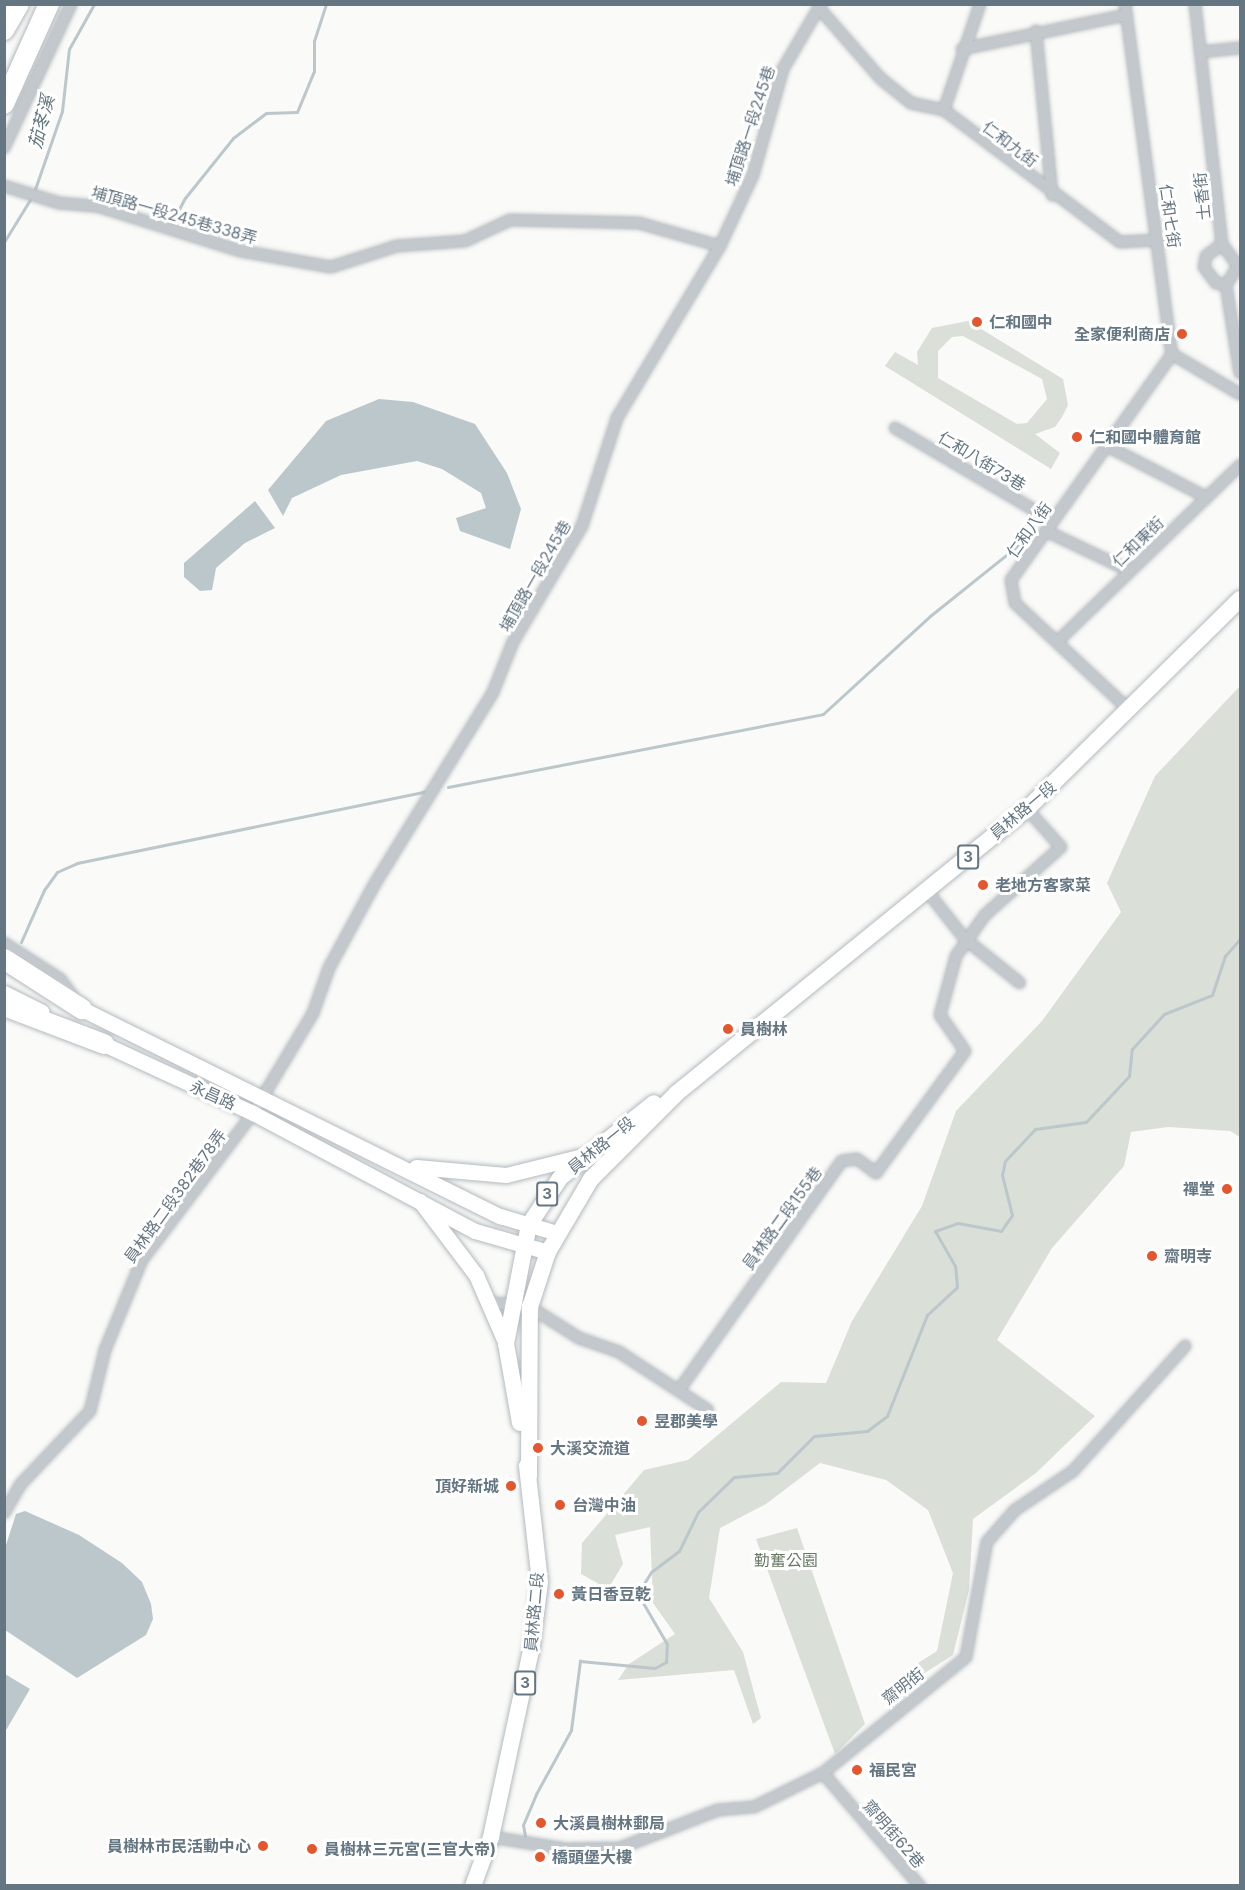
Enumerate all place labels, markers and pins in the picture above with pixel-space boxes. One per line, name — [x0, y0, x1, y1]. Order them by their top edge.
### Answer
place label: 仁和國中 — [989, 312, 1053, 332]
marker: 仁和國中 — [970, 315, 984, 329]
place label: 全家便利商店 — [1074, 324, 1170, 344]
marker: 全家便利商店 — [1175, 327, 1189, 341]
place label: 仁和國中體育館 — [1089, 427, 1201, 447]
marker: 仁和國中體育館 — [1070, 430, 1084, 444]
place label: 老地方客家菜 — [995, 875, 1091, 895]
marker: 老地方客家菜 — [976, 878, 990, 892]
place label: 員樹林 — [740, 1019, 788, 1039]
marker: 員樹林 — [721, 1022, 735, 1036]
place label: 禪堂 — [1183, 1179, 1215, 1199]
marker: 禪堂 — [1220, 1182, 1234, 1196]
place label: 齋明寺 — [1164, 1246, 1212, 1266]
marker: 齋明寺 — [1145, 1249, 1159, 1263]
place label: 昱郡美學 — [654, 1411, 718, 1431]
marker: 昱郡美學 — [635, 1414, 649, 1428]
place label: 大溪交流道 — [550, 1438, 630, 1458]
marker: 大溪交流道 — [531, 1441, 545, 1455]
place label: 頂好新城 — [435, 1476, 499, 1496]
marker: 頂好新城 — [504, 1479, 518, 1493]
place label: 台灣中油 — [572, 1495, 636, 1515]
marker: 台灣中油 — [553, 1498, 567, 1512]
place label: 黃日香豆乾 — [571, 1584, 651, 1604]
marker: 黃日香豆乾 — [552, 1587, 566, 1601]
place label: 福民宮 — [869, 1760, 917, 1780]
marker: 福民宮 — [850, 1763, 864, 1777]
place label: 大溪員樹林郵局 — [553, 1813, 665, 1833]
marker: 大溪員樹林郵局 — [534, 1816, 548, 1830]
place label: 員樹林市民活動中心 — [107, 1836, 251, 1856]
marker: 員樹林市民活動中心 — [256, 1839, 270, 1853]
place label: 員樹林三元宮(三官大帝) — [324, 1839, 496, 1859]
marker: 員樹林三元宮(三官大帝) — [305, 1842, 319, 1856]
place label: 橋頭堡大樓 — [552, 1847, 632, 1867]
marker: 橋頭堡大樓 — [533, 1850, 547, 1864]

